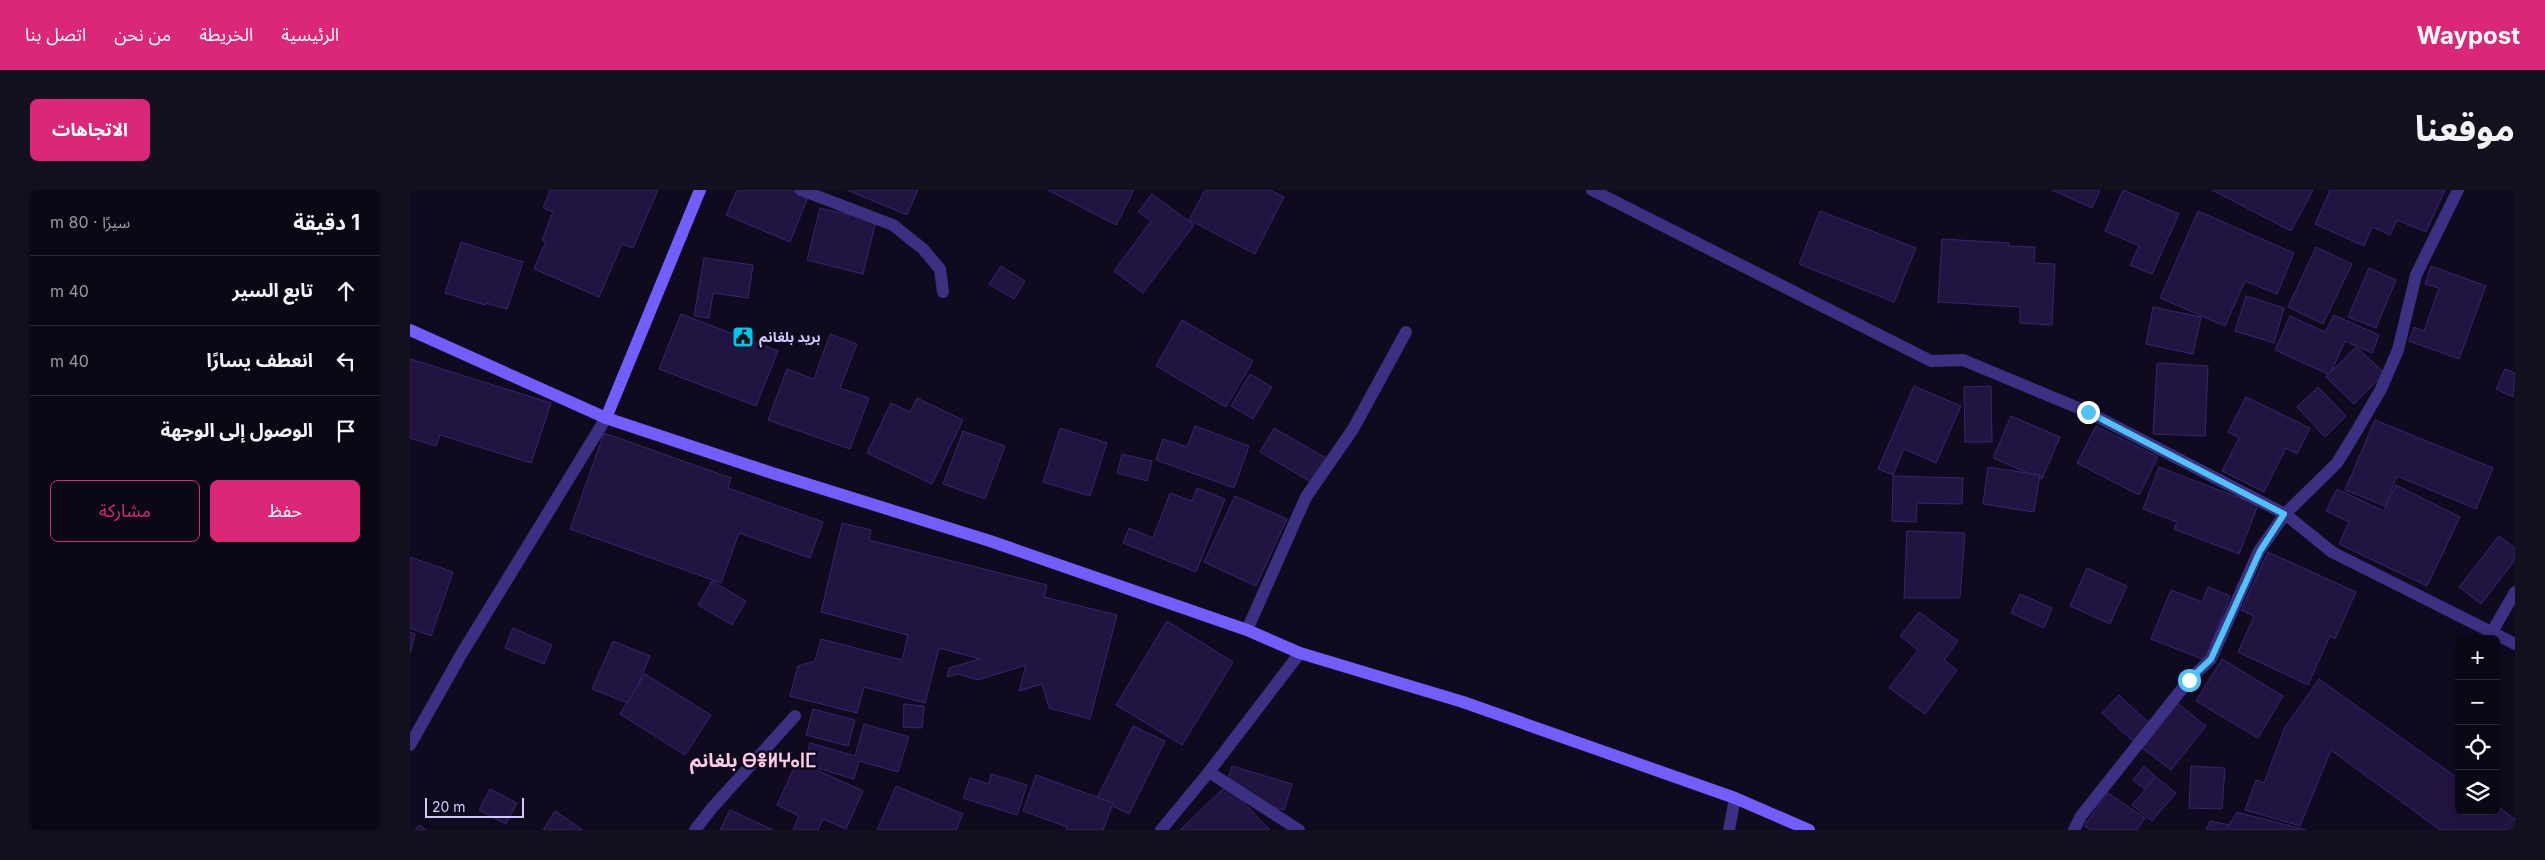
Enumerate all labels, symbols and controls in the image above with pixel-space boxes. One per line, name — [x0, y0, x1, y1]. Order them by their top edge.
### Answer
text: Waypost — [2416, 21, 2520, 50]
text: اتصل بنا — [25, 24, 86, 45]
text: من نحن — [114, 24, 171, 45]
text: الخريطة — [199, 24, 253, 45]
text: الرئيسية — [281, 24, 339, 45]
button: الاتجاهات — [30, 99, 150, 161]
text: موقعنا — [2415, 107, 2515, 149]
text: 1 دقيقة — [293, 210, 360, 235]
text: سيرًا · 80 m — [50, 212, 130, 232]
icon: ahead — [332, 277, 360, 305]
text: تابع السير — [232, 279, 313, 302]
text: 40 m — [50, 281, 89, 301]
public building icon: بريد بلغانم — [731, 325, 755, 349]
place label: بريد بلغانم — [759, 328, 821, 348]
icon: left — [332, 347, 360, 375]
text: انعطف يسارًا — [206, 349, 313, 372]
text: 40 m — [50, 351, 89, 371]
route end — [2077, 401, 2100, 424]
icon: arrive — [332, 417, 360, 445]
text: الوصول إلى الوجهة — [161, 419, 313, 442]
button: مشاركة — [50, 480, 200, 542]
button: حفظ — [210, 480, 360, 542]
map controls — [2455, 635, 2500, 815]
button: + — [2455, 635, 2500, 680]
route start — [2178, 669, 2201, 692]
button: − — [2455, 680, 2500, 725]
button: locate — [2455, 725, 2500, 770]
district label: بلغانم ⴱⴻⵍⵖⴰⵏⵎ — [690, 749, 816, 775]
button: layers — [2455, 770, 2500, 815]
scale bar — [425, 795, 524, 818]
text: 20 m — [432, 798, 466, 815]

